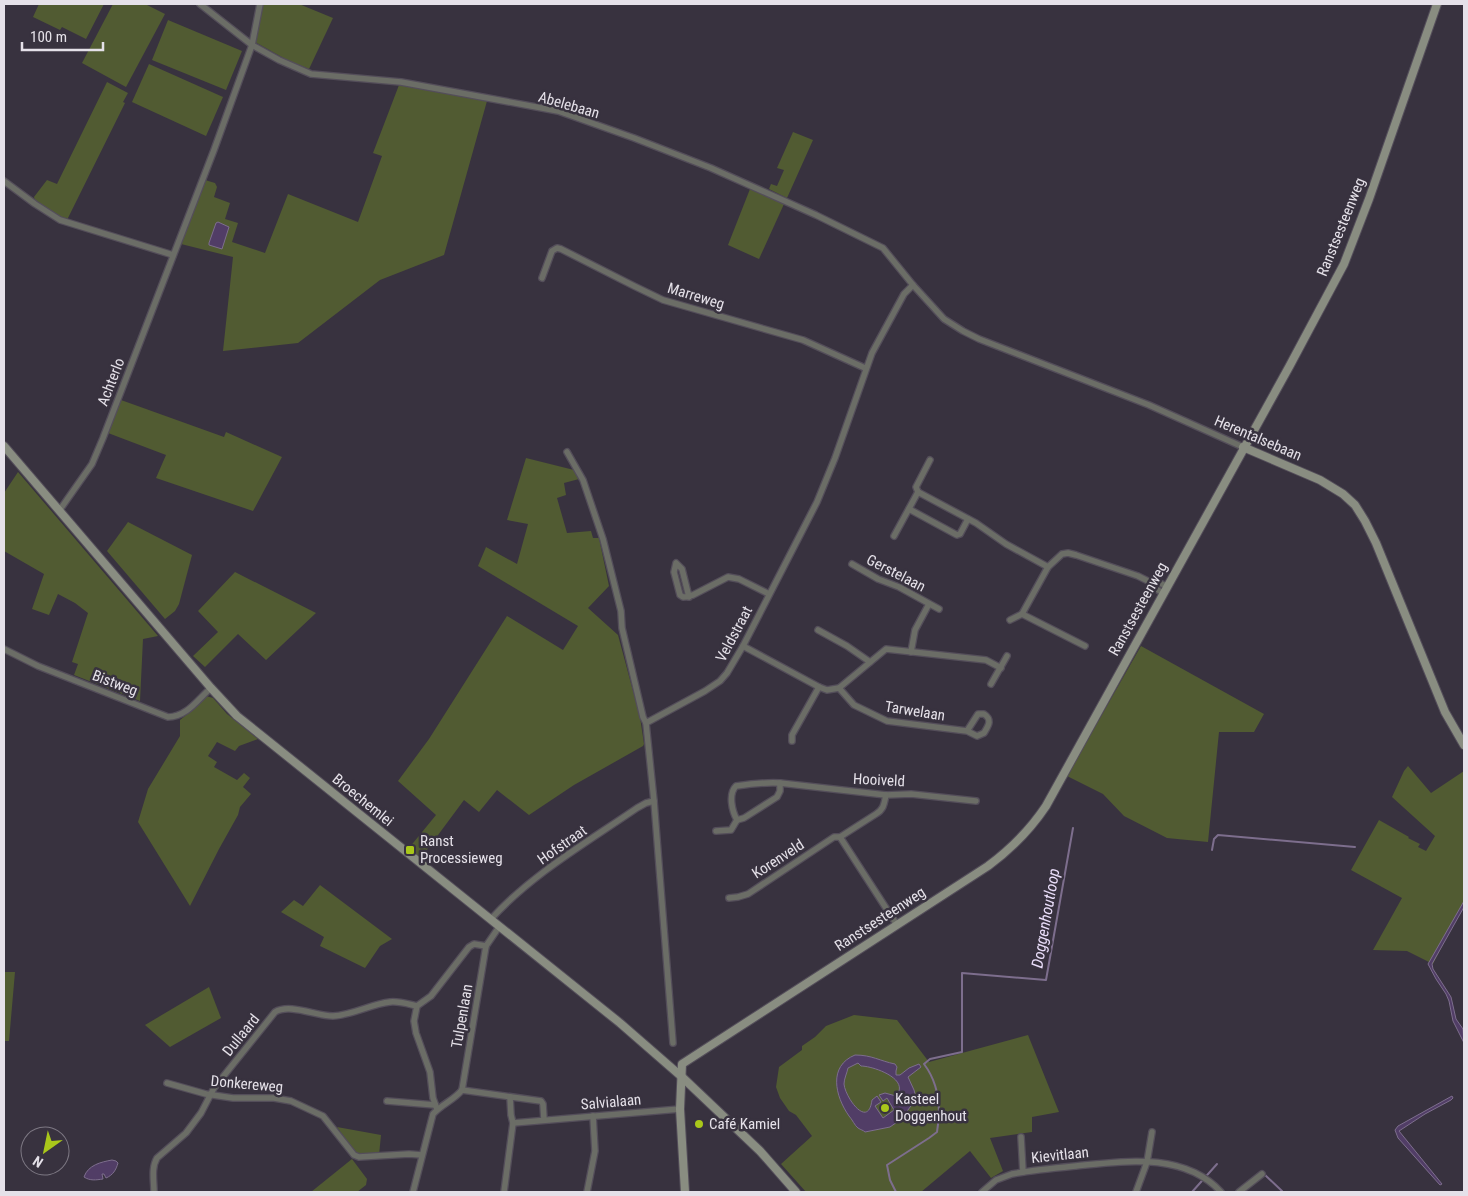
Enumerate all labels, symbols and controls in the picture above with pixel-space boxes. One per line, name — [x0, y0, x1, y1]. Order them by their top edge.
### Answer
scale bar — [22, 20, 104, 52]
text: 100 m — [30, 28, 67, 46]
street label: Abelebaan — [536, 88, 602, 122]
street label: Ranstsesteenweg — [1313, 175, 1369, 279]
street label: Marreweg — [665, 279, 727, 313]
street label: Achterlo — [94, 356, 128, 408]
street label: Herentalsebaan — [1212, 412, 1304, 464]
street label: Gerstelaan — [863, 550, 929, 596]
street label: Ranstsesteenweg — [1105, 559, 1171, 659]
street label: Veldstraat — [712, 603, 756, 665]
street label: Bistweg — [90, 666, 140, 700]
street label: Tarwelaan — [884, 697, 946, 725]
street label: Broechemlei — [329, 770, 397, 830]
street label: Hooiveld — [853, 770, 905, 790]
street label: Hofstraat — [534, 822, 590, 868]
place label: Ranst Processieweg — [420, 832, 503, 867]
street label: Korenveld — [749, 836, 807, 882]
marker: Ranst Processieweg — [404, 844, 416, 856]
water label: Doggenhoutloop — [1027, 867, 1064, 969]
street label: Ranstsesteenweg — [831, 883, 929, 955]
street label: Tulpenlaan — [448, 983, 476, 1049]
street label: Dullaard — [219, 1010, 263, 1060]
street label: Donkereweg — [210, 1072, 284, 1096]
street label: Salvialaan — [580, 1090, 642, 1114]
place label: Kasteel Doggenhout — [895, 1090, 967, 1125]
marker: Kasteel Doggenhout — [879, 1102, 891, 1114]
place label: Café Kamiel — [709, 1115, 780, 1133]
marker: Café Kamiel — [693, 1118, 705, 1130]
north arrow — [20, 1126, 70, 1176]
street label: Kievitlaan — [1030, 1143, 1090, 1167]
text: N — [30, 1153, 46, 1171]

